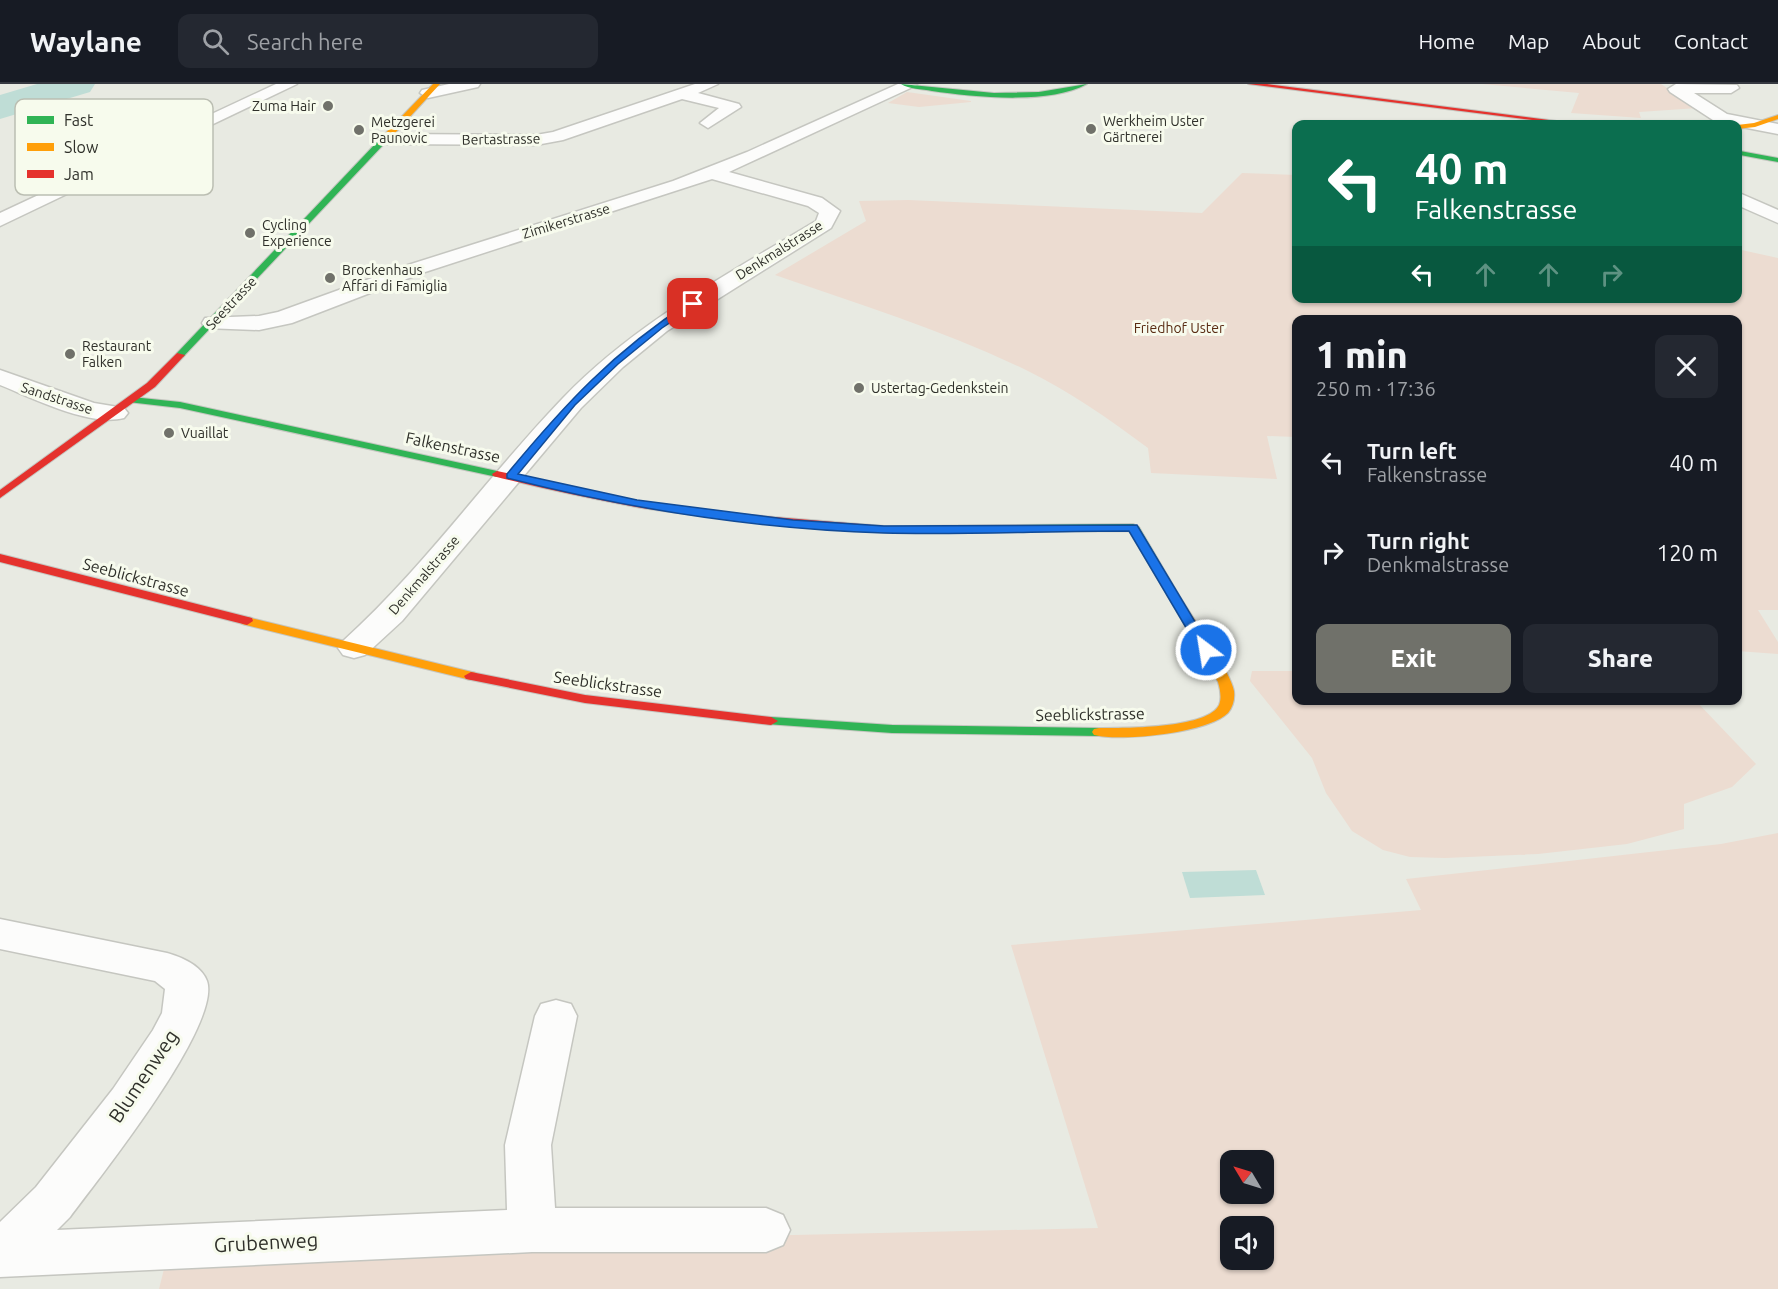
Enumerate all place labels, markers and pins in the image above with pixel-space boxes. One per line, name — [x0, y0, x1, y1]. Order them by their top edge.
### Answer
place label: Zuma Hair — [252, 98, 317, 114]
marker: Zuma Hair — [321, 99, 335, 113]
place label: Werkheim Uster Gärtnerei — [1103, 113, 1205, 145]
place label: Metzgerei Paunovic — [371, 114, 435, 146]
marker: Werkheim Uster Gärtnerei — [1084, 122, 1098, 136]
marker: Metzgerei Paunovic — [352, 123, 366, 137]
place label: Cycling Experience — [262, 217, 332, 249]
marker: Cycling Experience — [243, 226, 257, 240]
place label: Brockenhaus Affari di Famiglia — [342, 262, 448, 294]
marker: Brockenhaus Affari di Famiglia — [323, 271, 337, 285]
pin — [667, 278, 718, 329]
place label: Restaurant Falken — [82, 338, 152, 370]
marker: Restaurant Falken — [63, 347, 77, 361]
place label: Ustertag-Gedenkstein — [871, 380, 1009, 396]
marker: Ustertag-Gedenkstein — [852, 381, 866, 395]
place label: Vuaillat — [181, 425, 229, 441]
marker: Vuaillat — [162, 426, 176, 440]

